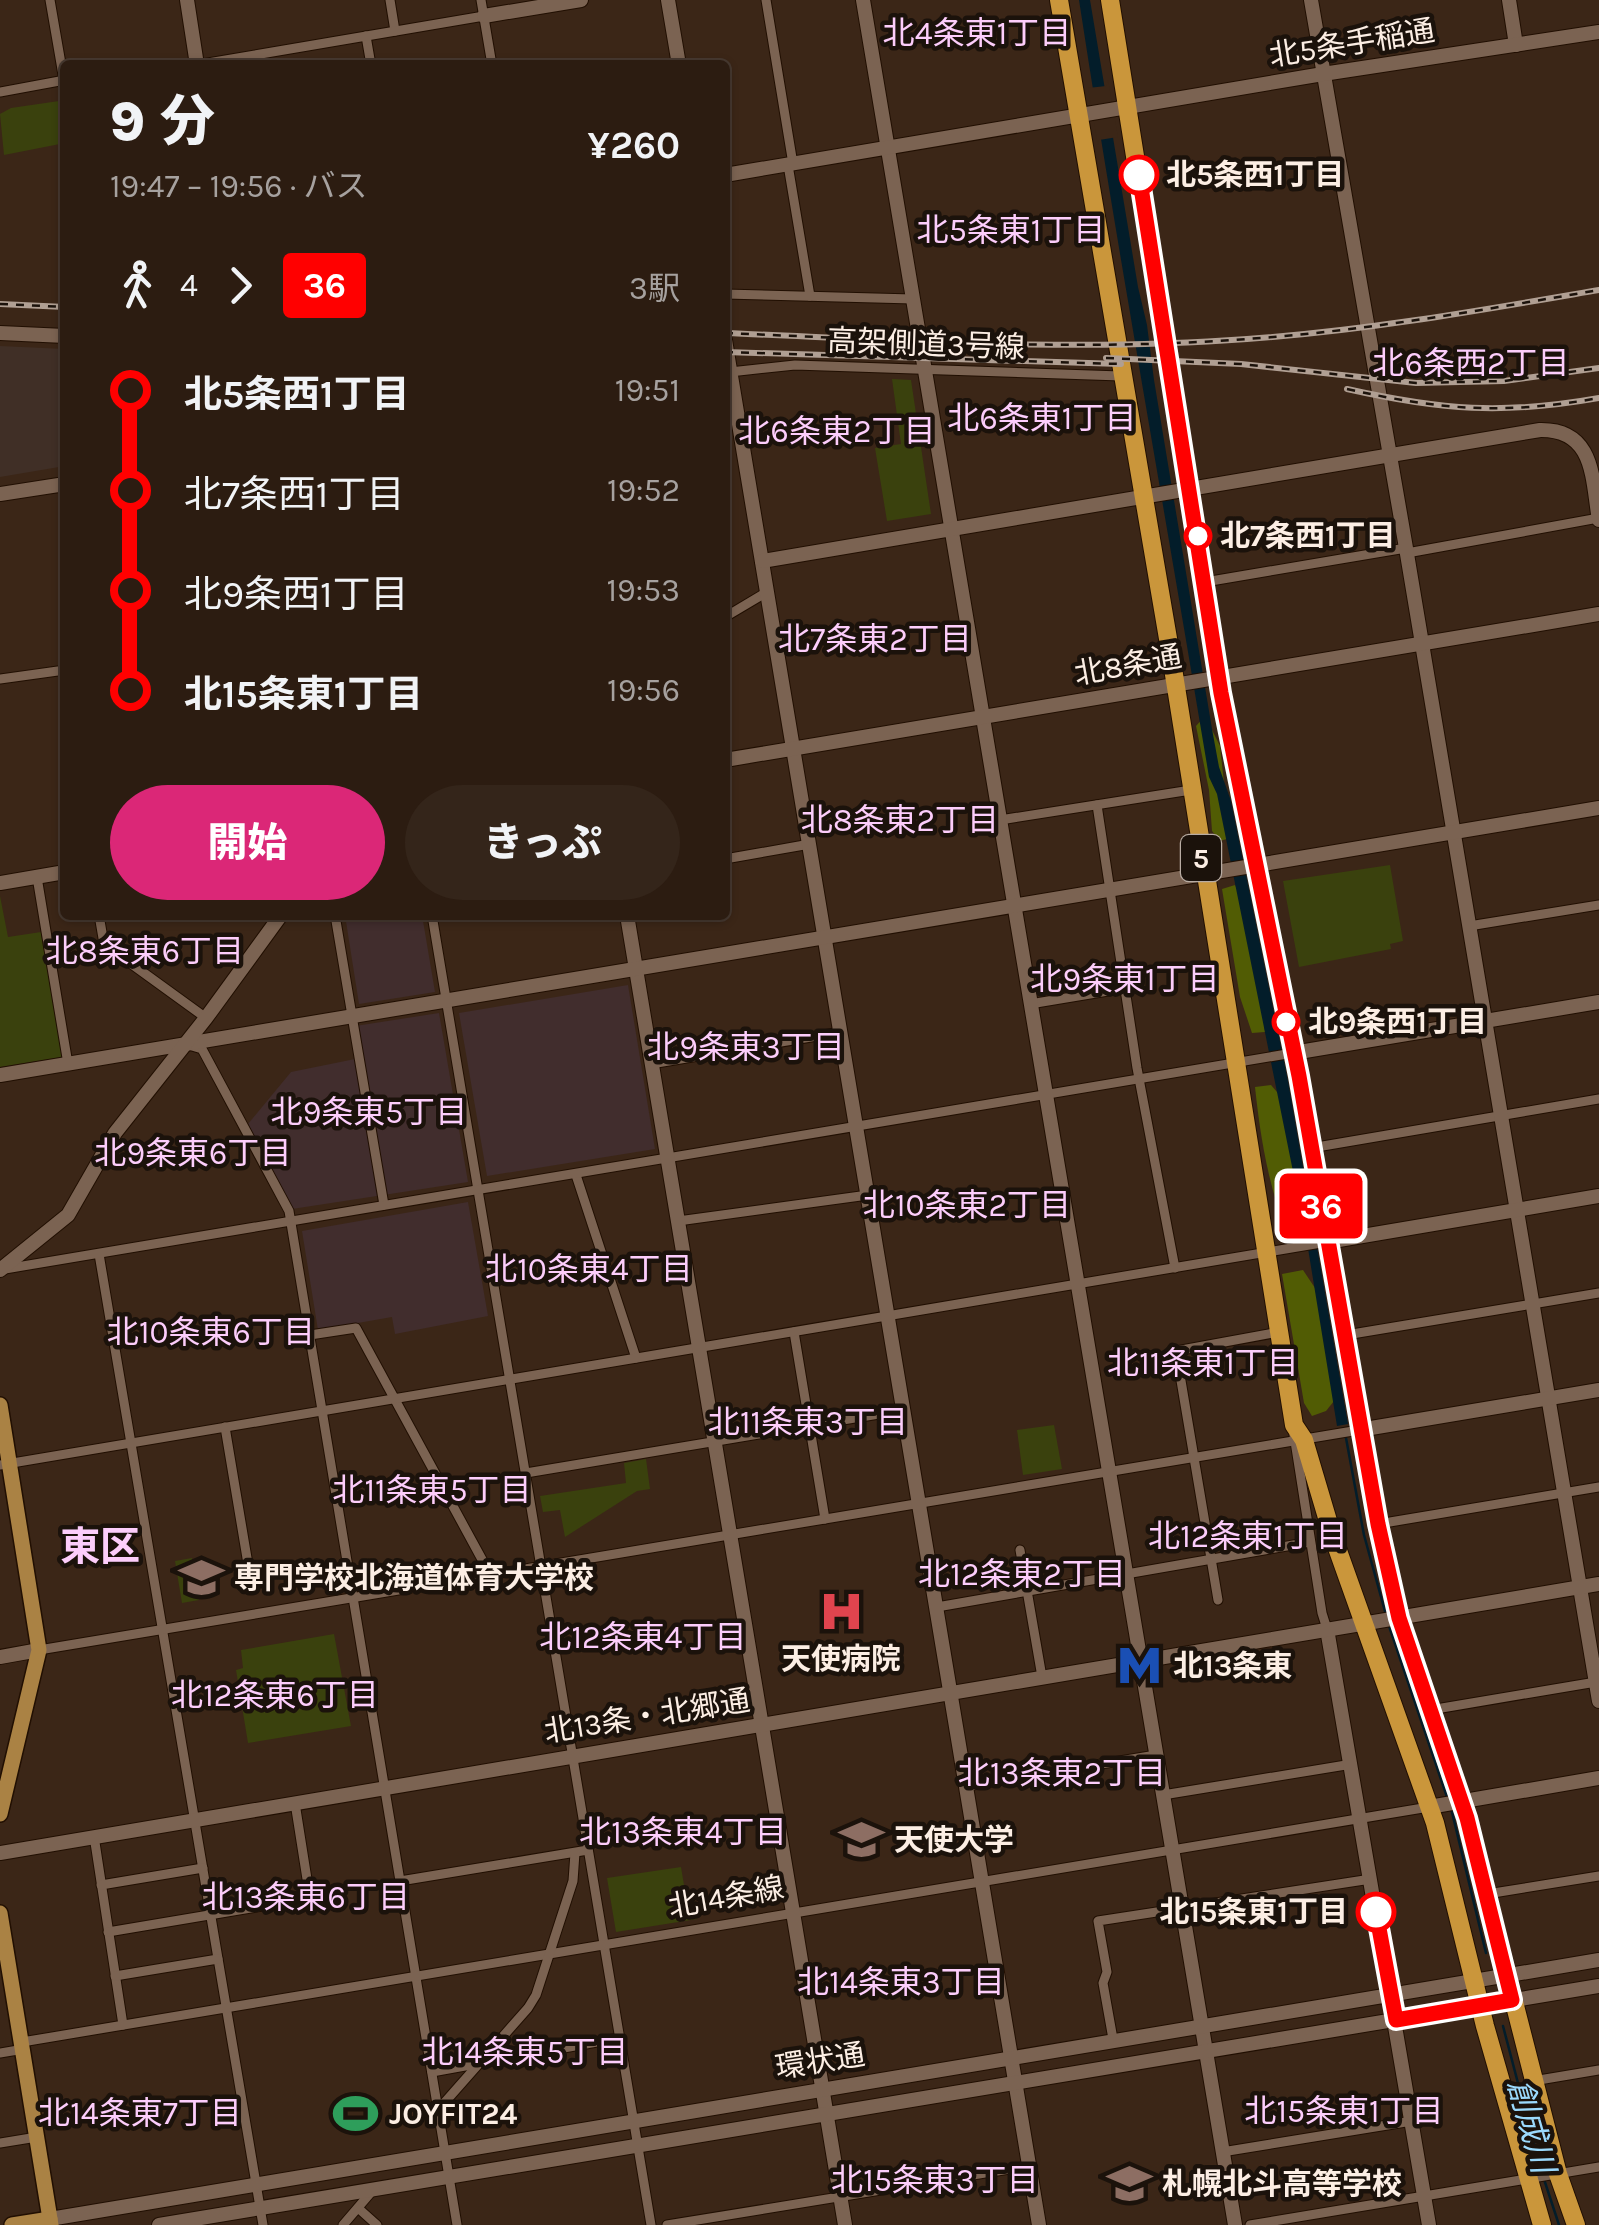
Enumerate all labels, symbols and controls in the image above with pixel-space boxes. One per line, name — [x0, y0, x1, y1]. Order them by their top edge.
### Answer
street label: 北5条手稲通 — [1267, 12, 1437, 74]
district label: 北4条東1丁目 — [883, 15, 1071, 52]
text: 9 分 — [110, 90, 215, 154]
text: ¥260 — [588, 123, 680, 168]
marker: 北5条西1丁目 — [1120, 156, 1158, 194]
place label: 北5条西1丁目 — [1166, 157, 1344, 193]
text: 19:47 – 19:56 · バス — [110, 168, 368, 205]
district label: 北5条東1丁目 — [917, 212, 1105, 249]
icon: walk — [110, 258, 165, 313]
icon: forward — [213, 258, 268, 313]
text: 36 — [303, 265, 346, 306]
text: 4 — [180, 267, 198, 304]
text: 3駅 — [629, 270, 680, 307]
street label: 高架側道3号線 — [827, 323, 1025, 365]
district label: 北6条西2丁目 — [1373, 345, 1569, 382]
text: 北5条西1丁目 — [184, 372, 410, 417]
text: 19:51 — [615, 372, 680, 409]
district label: 北6条東1丁目 — [948, 400, 1136, 437]
district label: 北6条東2丁目 — [739, 413, 935, 450]
text: 北7条西1丁目 — [184, 472, 404, 517]
text: 19:52 — [607, 472, 680, 509]
place label: 北7条西1丁目 — [1220, 518, 1396, 554]
marker: 北7条西1丁目 — [1185, 523, 1211, 549]
text: 北9条西1丁目 — [184, 572, 409, 617]
text: 19:53 — [607, 572, 680, 609]
district label: 北7条東2丁目 — [778, 621, 972, 658]
street label: 北8条通 — [1071, 638, 1185, 692]
text: 北15条東1丁目 — [184, 672, 423, 717]
text: 19:56 — [607, 672, 680, 709]
button: 開始 — [110, 785, 385, 900]
button: きっぷ — [405, 785, 680, 900]
district label: 北8条東2丁目 — [801, 802, 999, 839]
road number: 5 — [1181, 835, 1221, 881]
district label: 北8条東6丁目 — [46, 933, 244, 970]
district label: 北9条東1丁目 — [1030, 961, 1220, 998]
place label: 北9条西1丁目 — [1308, 1004, 1487, 1040]
marker: 北9条西1丁目 — [1273, 1009, 1299, 1035]
district label: 北9条東3丁目 — [647, 1029, 845, 1066]
district label: 北9条東5丁目 — [271, 1094, 467, 1131]
district label: 北9条東6丁目 — [95, 1135, 291, 1172]
line badge: 36 — [1276, 1174, 1366, 1238]
text: 36 — [1299, 1186, 1343, 1227]
district label: 北10条東2丁目 — [863, 1187, 1071, 1224]
district label: 北10条東4丁目 — [485, 1251, 693, 1288]
district label: 北10条東6丁目 — [107, 1314, 315, 1351]
district label: 北11条東1丁目 — [1107, 1345, 1299, 1382]
district label: 北11条東3丁目 — [708, 1404, 908, 1441]
district label: 北11条東5丁目 — [332, 1472, 532, 1509]
district label: 北12条東1丁目 — [1148, 1518, 1348, 1555]
district label: 東区 — [60, 1523, 140, 1570]
school or university icon: 専門学校北海道体育大学校 — [177, 1554, 225, 1602]
district label: 北12条東2丁目 — [918, 1556, 1126, 1593]
place label: 専門学校北海道体育大学校 — [234, 1560, 594, 1596]
hospital icon: 天使病院 — [817, 1588, 865, 1636]
district label: 北12条東4丁目 — [540, 1619, 747, 1656]
place label: 天使病院 — [781, 1641, 901, 1677]
metro station icon: 北13条東 — [1116, 1642, 1164, 1690]
place label: 北13条東 — [1173, 1648, 1292, 1684]
district label: 北12条東6丁目 — [171, 1677, 379, 1714]
street label: 北13条・北郷通 — [542, 1682, 752, 1750]
district label: 北13条東2丁目 — [958, 1755, 1166, 1792]
district label: 北13条東4丁目 — [579, 1814, 787, 1851]
school or university icon: 天使大学 — [837, 1816, 885, 1864]
place label: 天使大学 — [894, 1822, 1014, 1858]
street label: 北14条線 — [665, 1869, 787, 1925]
district label: 北13条東6丁目 — [202, 1879, 410, 1916]
marker: 北15条東1丁目 — [1357, 1893, 1395, 1931]
place label: 北15条東1丁目 — [1159, 1894, 1348, 1930]
district label: 北14条東3丁目 — [797, 1964, 1005, 2001]
district label: 北14条東5丁目 — [422, 2034, 628, 2071]
street label: 環状通 — [773, 2036, 867, 2086]
water label: 創成川 — [1500, 2075, 1563, 2180]
sports icon: JOYFIT24 — [332, 2090, 380, 2138]
district label: 北15条東1丁目 — [1244, 2093, 1444, 2130]
district label: 北14条東7丁目 — [38, 2095, 242, 2132]
place label: JOYFIT24 — [389, 2096, 517, 2132]
school or university icon: 札幌北斗高等学校 — [1105, 2160, 1153, 2208]
district label: 北15条東3丁目 — [831, 2162, 1039, 2199]
place label: 札幌北斗高等学校 — [1162, 2166, 1402, 2202]

